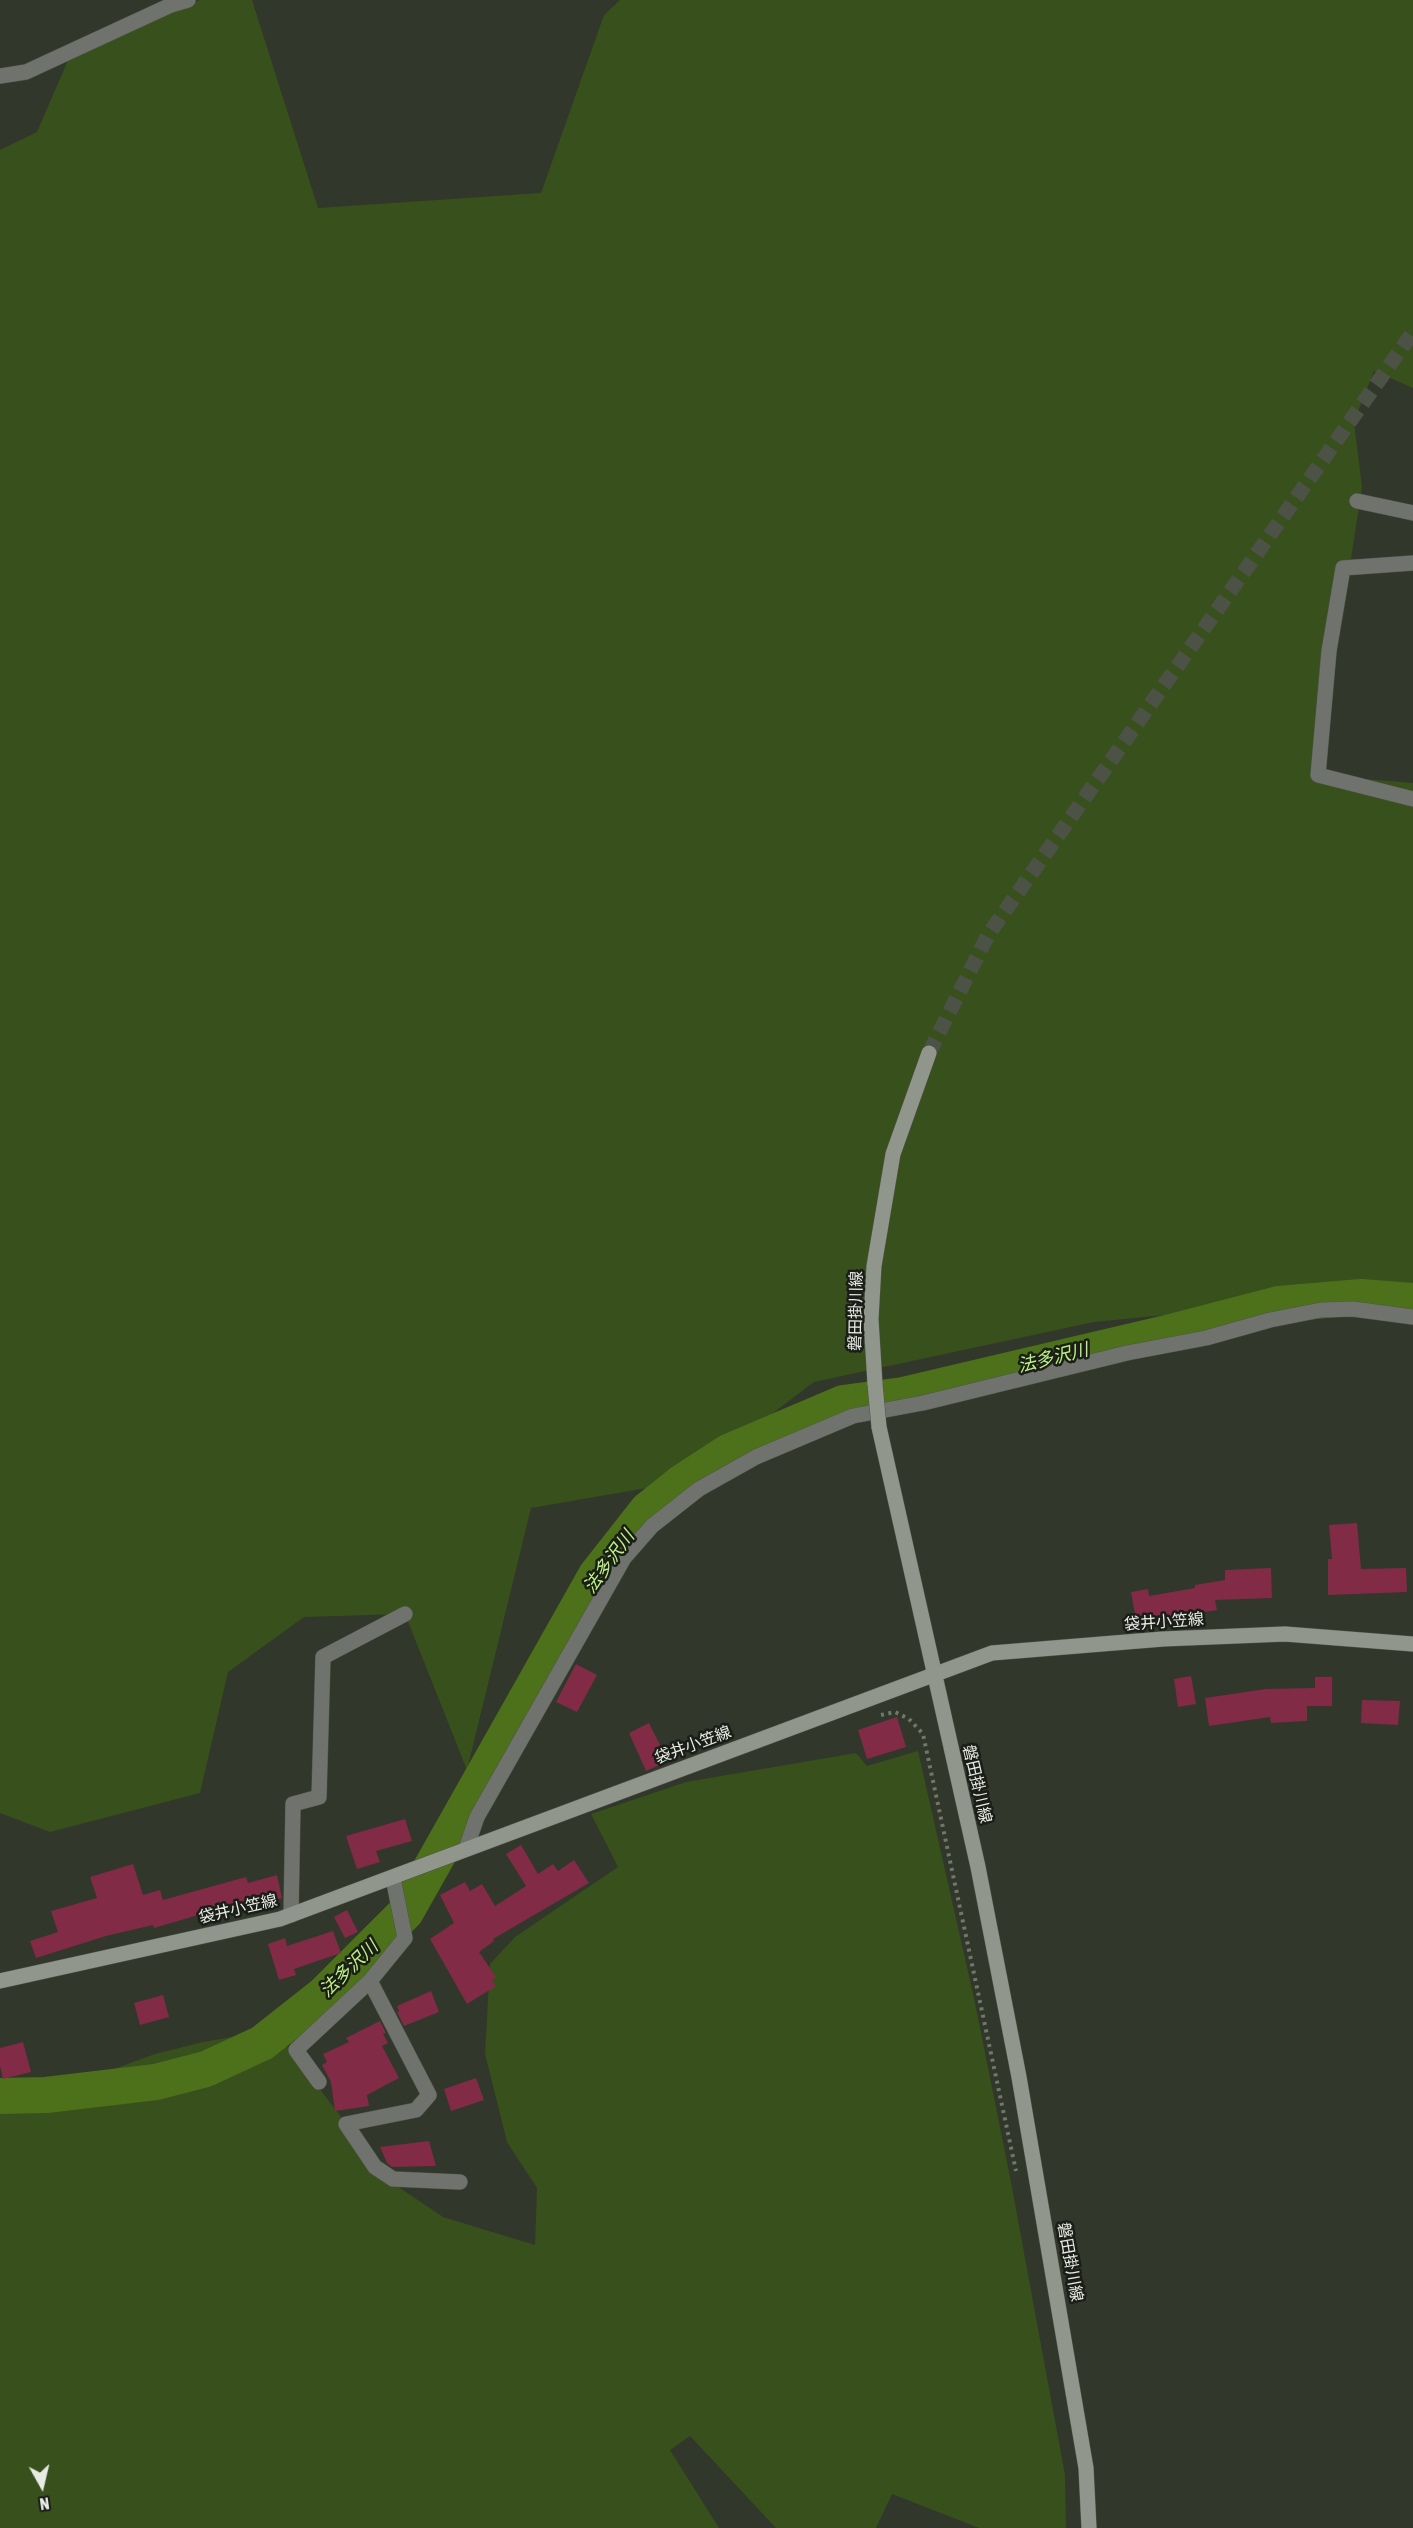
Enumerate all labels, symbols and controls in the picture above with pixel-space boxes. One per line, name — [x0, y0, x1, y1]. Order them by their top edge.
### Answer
street label: 磐田掛川線 — [846, 1271, 866, 1351]
water label: 法多沢川 — [1015, 1339, 1091, 1377]
water label: 法多沢川 — [579, 1527, 639, 1597]
street label: 袋井小笠線 — [1123, 1610, 1205, 1634]
street label: 袋井小笠線 — [652, 1722, 734, 1768]
street label: 磐田掛川線 — [959, 1743, 995, 1825]
street label: 袋井小笠線 — [197, 1891, 279, 1927]
water label: 法多沢川 — [316, 1936, 382, 2002]
street label: 磐田掛川線 — [1054, 2221, 1086, 2303]
north arrow — [12, 2456, 72, 2516]
text: N — [39, 2494, 50, 2513]

